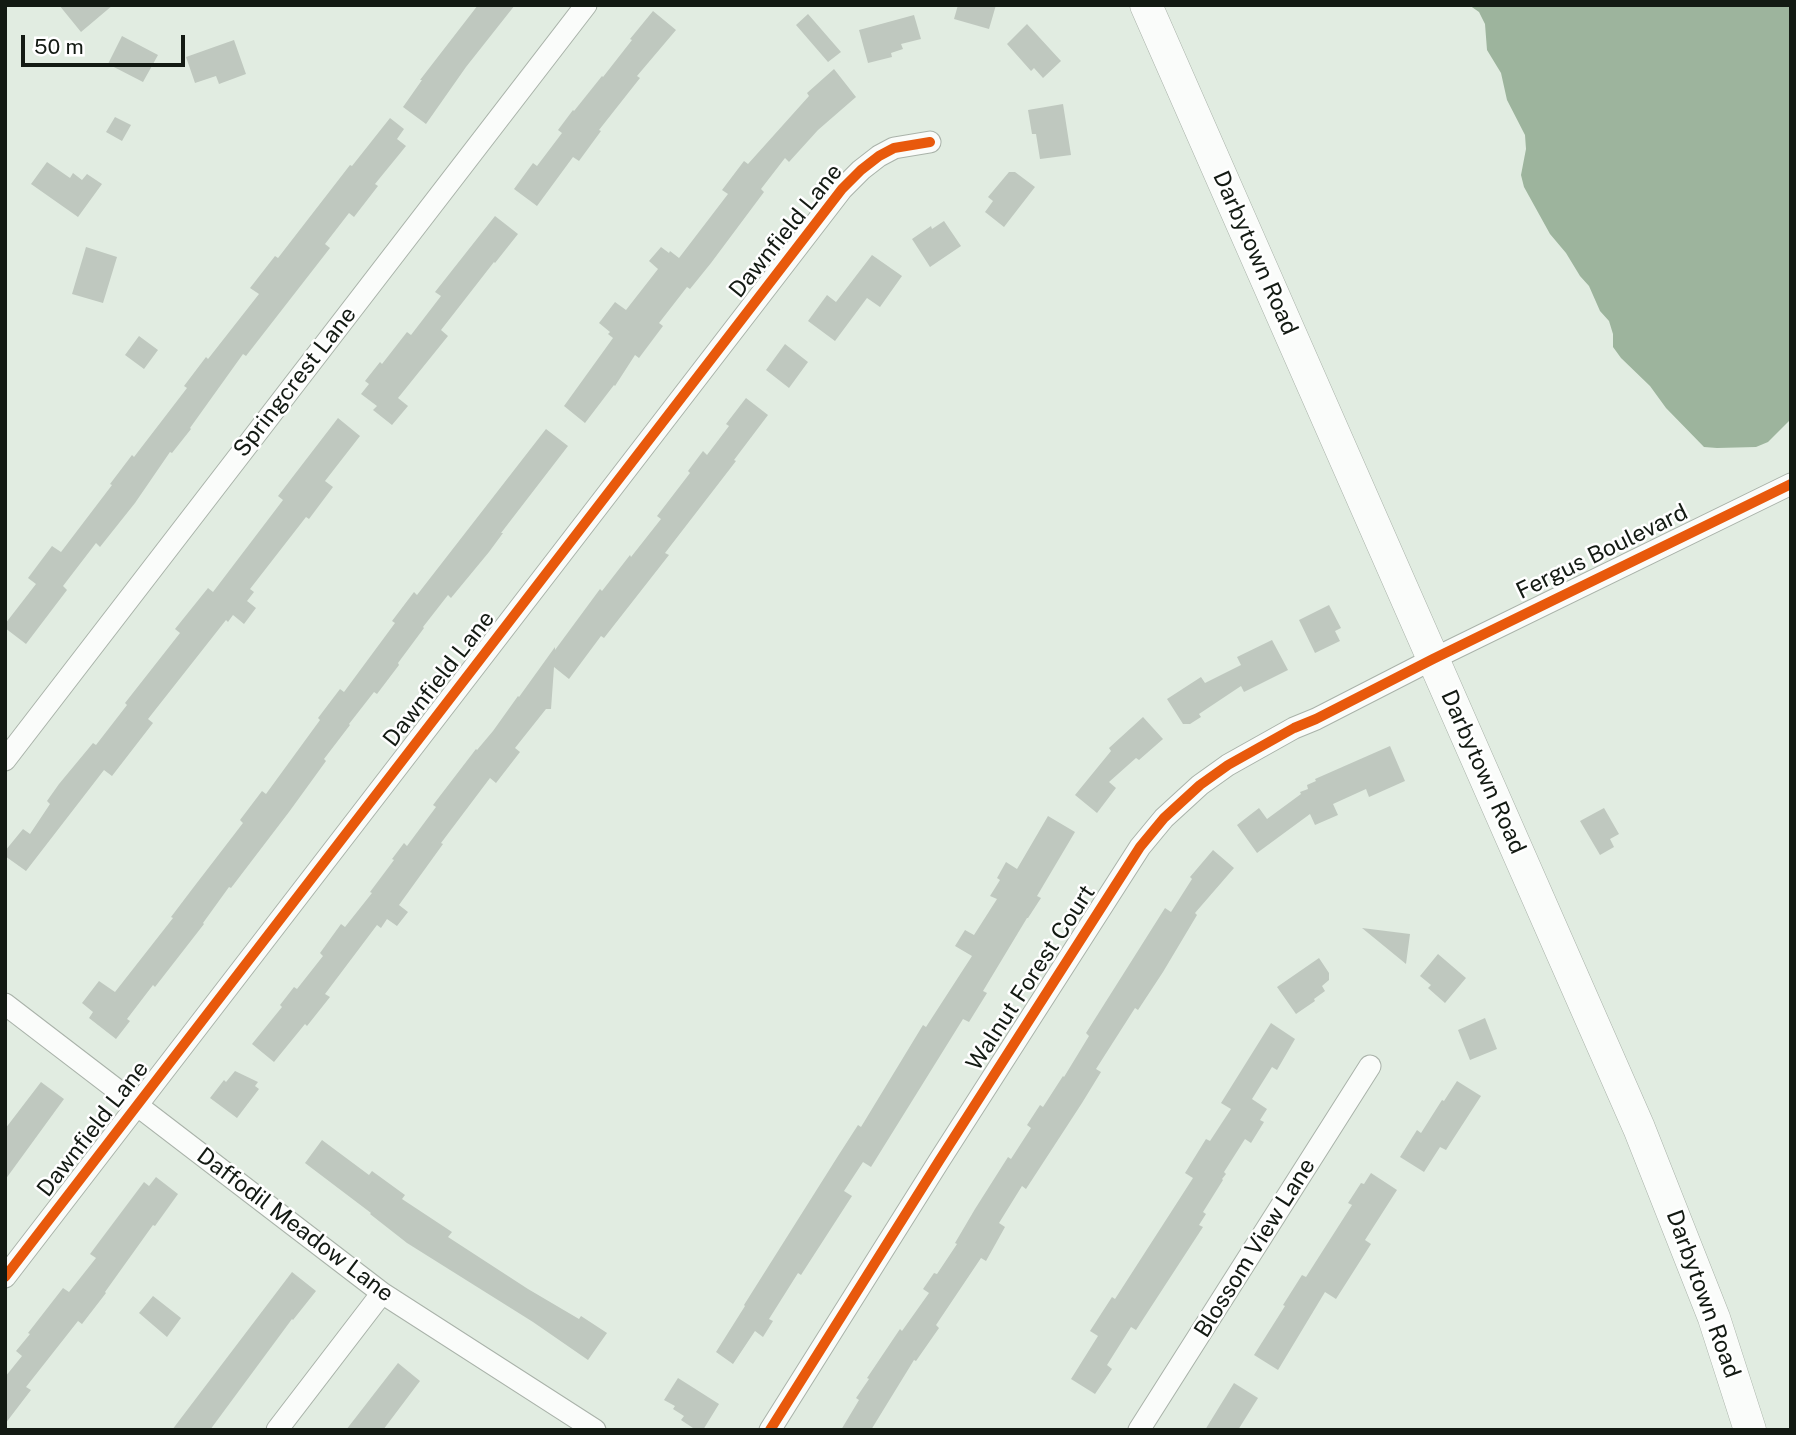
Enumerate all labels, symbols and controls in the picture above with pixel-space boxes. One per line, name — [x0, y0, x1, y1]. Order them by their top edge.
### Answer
scale bar — [24, 21, 189, 65]
text: 50 m — [34, 34, 84, 59]
street label: Dawnfield Lane — [724, 158, 848, 304]
street label: Darbytown Road — [1207, 167, 1303, 339]
street label: Springcrest Lane — [228, 301, 362, 463]
street label: Fergus Boulevard — [1512, 499, 1692, 605]
street label: Dawnfield Lane — [378, 606, 500, 752]
street label: Darbytown Road — [1435, 686, 1531, 858]
street label: Walnut Forest Court — [961, 880, 1101, 1076]
street label: Dawnfield Lane — [32, 1056, 154, 1202]
street label: Daffodil Meadow Lane — [191, 1142, 399, 1308]
street label: Blossom View Lane — [1189, 1153, 1321, 1343]
street label: Darbytown Road — [1660, 1206, 1746, 1382]

